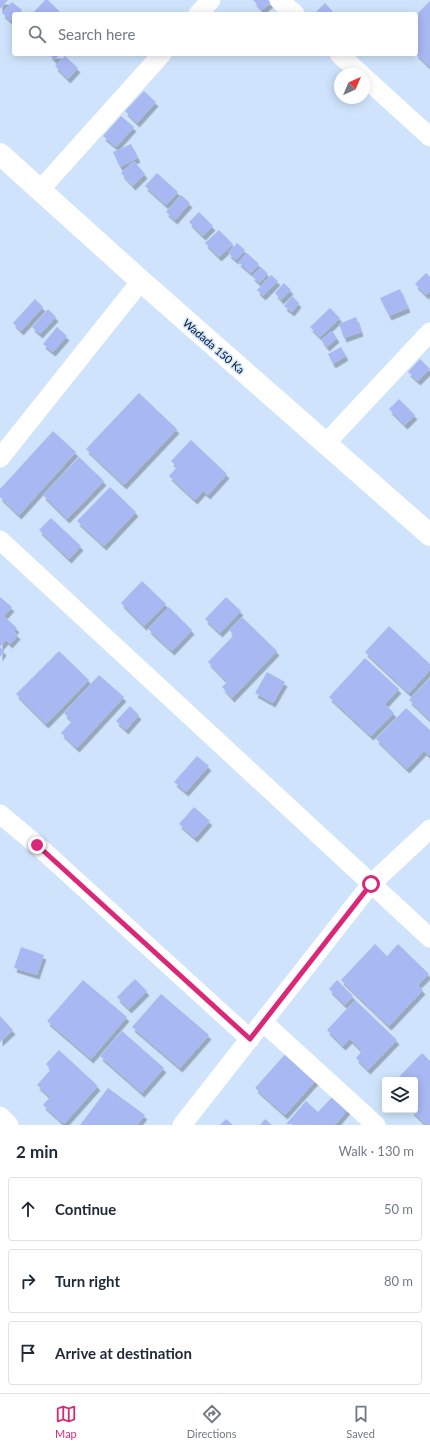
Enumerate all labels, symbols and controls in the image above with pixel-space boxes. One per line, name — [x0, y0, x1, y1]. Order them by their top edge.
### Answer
search box — [12, 12, 418, 56]
icon: search — [26, 23, 48, 45]
text: Search here — [58, 25, 135, 43]
north arrow — [334, 68, 370, 104]
street label: Wadada 150 Ka — [181, 316, 247, 376]
route end — [28, 836, 46, 854]
route start — [362, 875, 380, 893]
map controls — [382, 1077, 418, 1113]
button: layers — [382, 1077, 418, 1113]
text: 2 min — [16, 1141, 58, 1162]
text: Walk · 130 m — [338, 1143, 414, 1159]
icon: ahead — [17, 1198, 39, 1220]
text: Continue — [55, 1200, 116, 1218]
text: 50 m — [384, 1201, 413, 1217]
icon: right — [17, 1270, 39, 1292]
text: Turn right — [55, 1272, 120, 1290]
text: 80 m — [384, 1273, 413, 1289]
icon: arrive — [17, 1342, 39, 1364]
text: Arrive at destination — [55, 1344, 192, 1362]
tab: Map — [55, 1403, 77, 1440]
tab: Directions — [187, 1403, 236, 1440]
tab: Saved — [346, 1403, 375, 1440]

